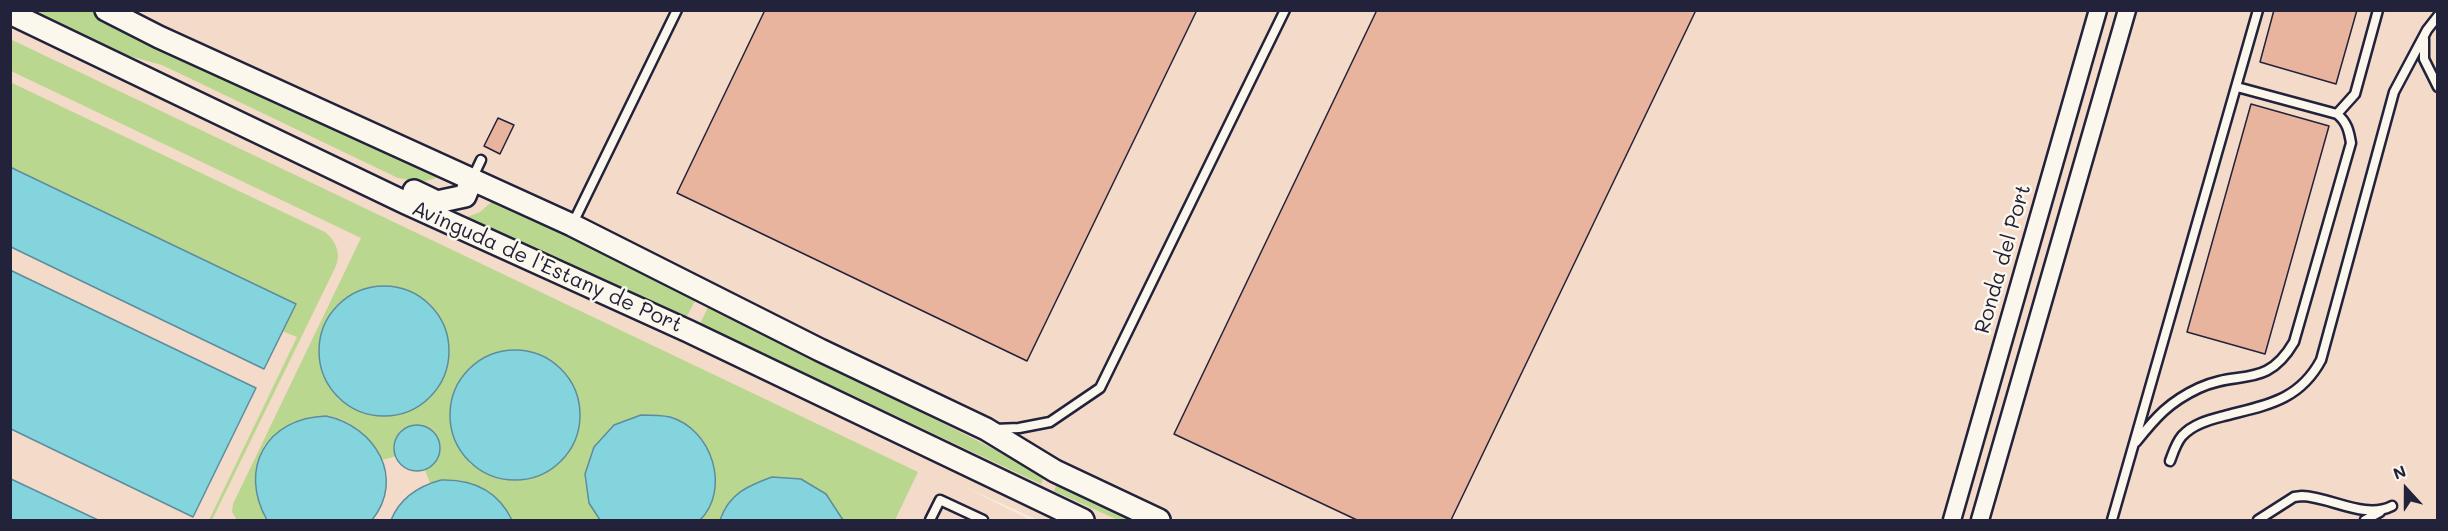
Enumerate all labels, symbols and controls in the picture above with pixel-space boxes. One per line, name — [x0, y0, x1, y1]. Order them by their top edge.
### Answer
street label: Ronda del Port — [1970, 181, 2036, 337]
street label: Avinguda de l'Estany de Port — [408, 196, 686, 338]
north arrow — [2376, 459, 2436, 519]
text: N — [2390, 460, 2409, 484]

